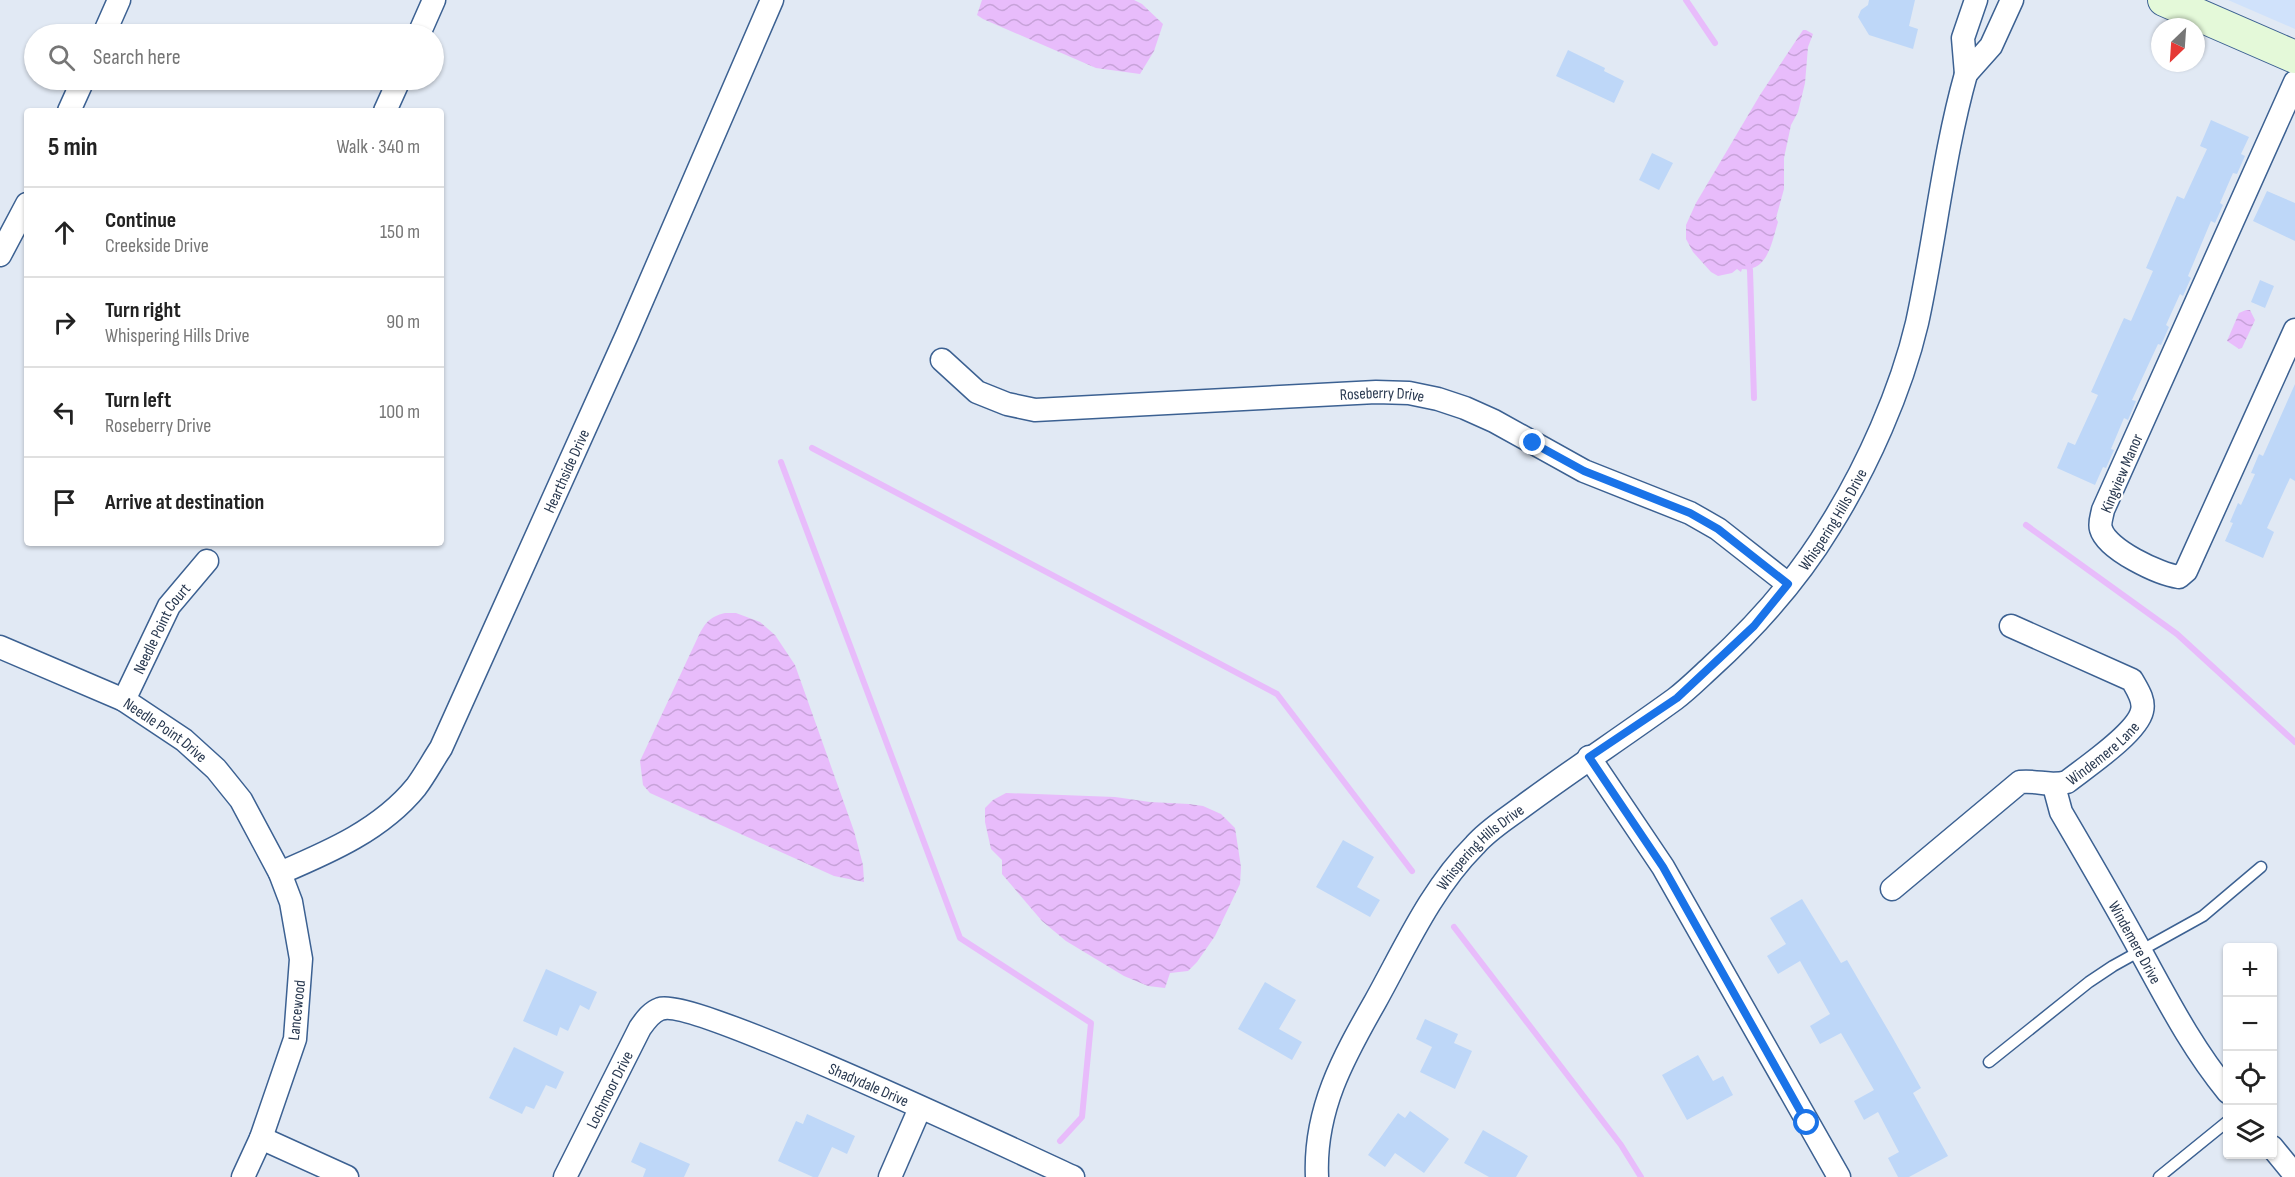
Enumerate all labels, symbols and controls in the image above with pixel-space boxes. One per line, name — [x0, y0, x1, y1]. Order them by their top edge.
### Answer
north arrow — [2151, 18, 2205, 72]
search box — [24, 24, 444, 90]
icon: search — [45, 41, 78, 74]
text: Search here — [93, 44, 180, 71]
text: 5 min — [48, 132, 98, 163]
text: Walk · 340 m — [336, 135, 420, 159]
text: Continue — [105, 207, 176, 234]
icon: ahead — [48, 216, 81, 249]
text: 150 m — [380, 220, 420, 244]
text: Creekside Drive — [105, 234, 209, 258]
text: Turn right — [105, 297, 181, 324]
icon: right — [48, 306, 81, 339]
text: 90 m — [386, 310, 420, 334]
text: Whispering Hills Drive — [105, 324, 250, 348]
street label: Roseberry Drive — [1339, 384, 1426, 407]
text: Turn left — [105, 387, 171, 414]
icon: left — [48, 396, 81, 429]
text: 100 m — [379, 400, 420, 424]
text: Roseberry Drive — [105, 414, 211, 438]
street label: Hearthside Drive — [540, 427, 594, 516]
route end — [1519, 429, 1545, 455]
street label: Kingview Manor — [2097, 431, 2148, 516]
street label: Whispering Hills Drive — [1795, 466, 1872, 575]
icon: arrive — [48, 486, 81, 519]
text: Arrive at destination — [105, 489, 264, 516]
street label: Needle Point Court — [130, 580, 195, 677]
street label: Needle Point Drive — [119, 694, 210, 767]
street label: Windemere Lane — [2063, 718, 2144, 790]
street label: Whispering Hills Drive — [1433, 801, 1528, 894]
street label: Windemere Drive — [2104, 898, 2165, 988]
map controls — [2223, 943, 2277, 1159]
button: + — [2223, 943, 2277, 997]
street label: Lancewood — [285, 979, 310, 1041]
button: − — [2223, 997, 2277, 1051]
street label: Lochmoor Drive — [583, 1048, 638, 1132]
button: locate — [2223, 1051, 2277, 1105]
street label: Shadydale Drive — [825, 1060, 911, 1111]
button: layers — [2223, 1105, 2277, 1159]
route start — [1793, 1109, 1819, 1135]

